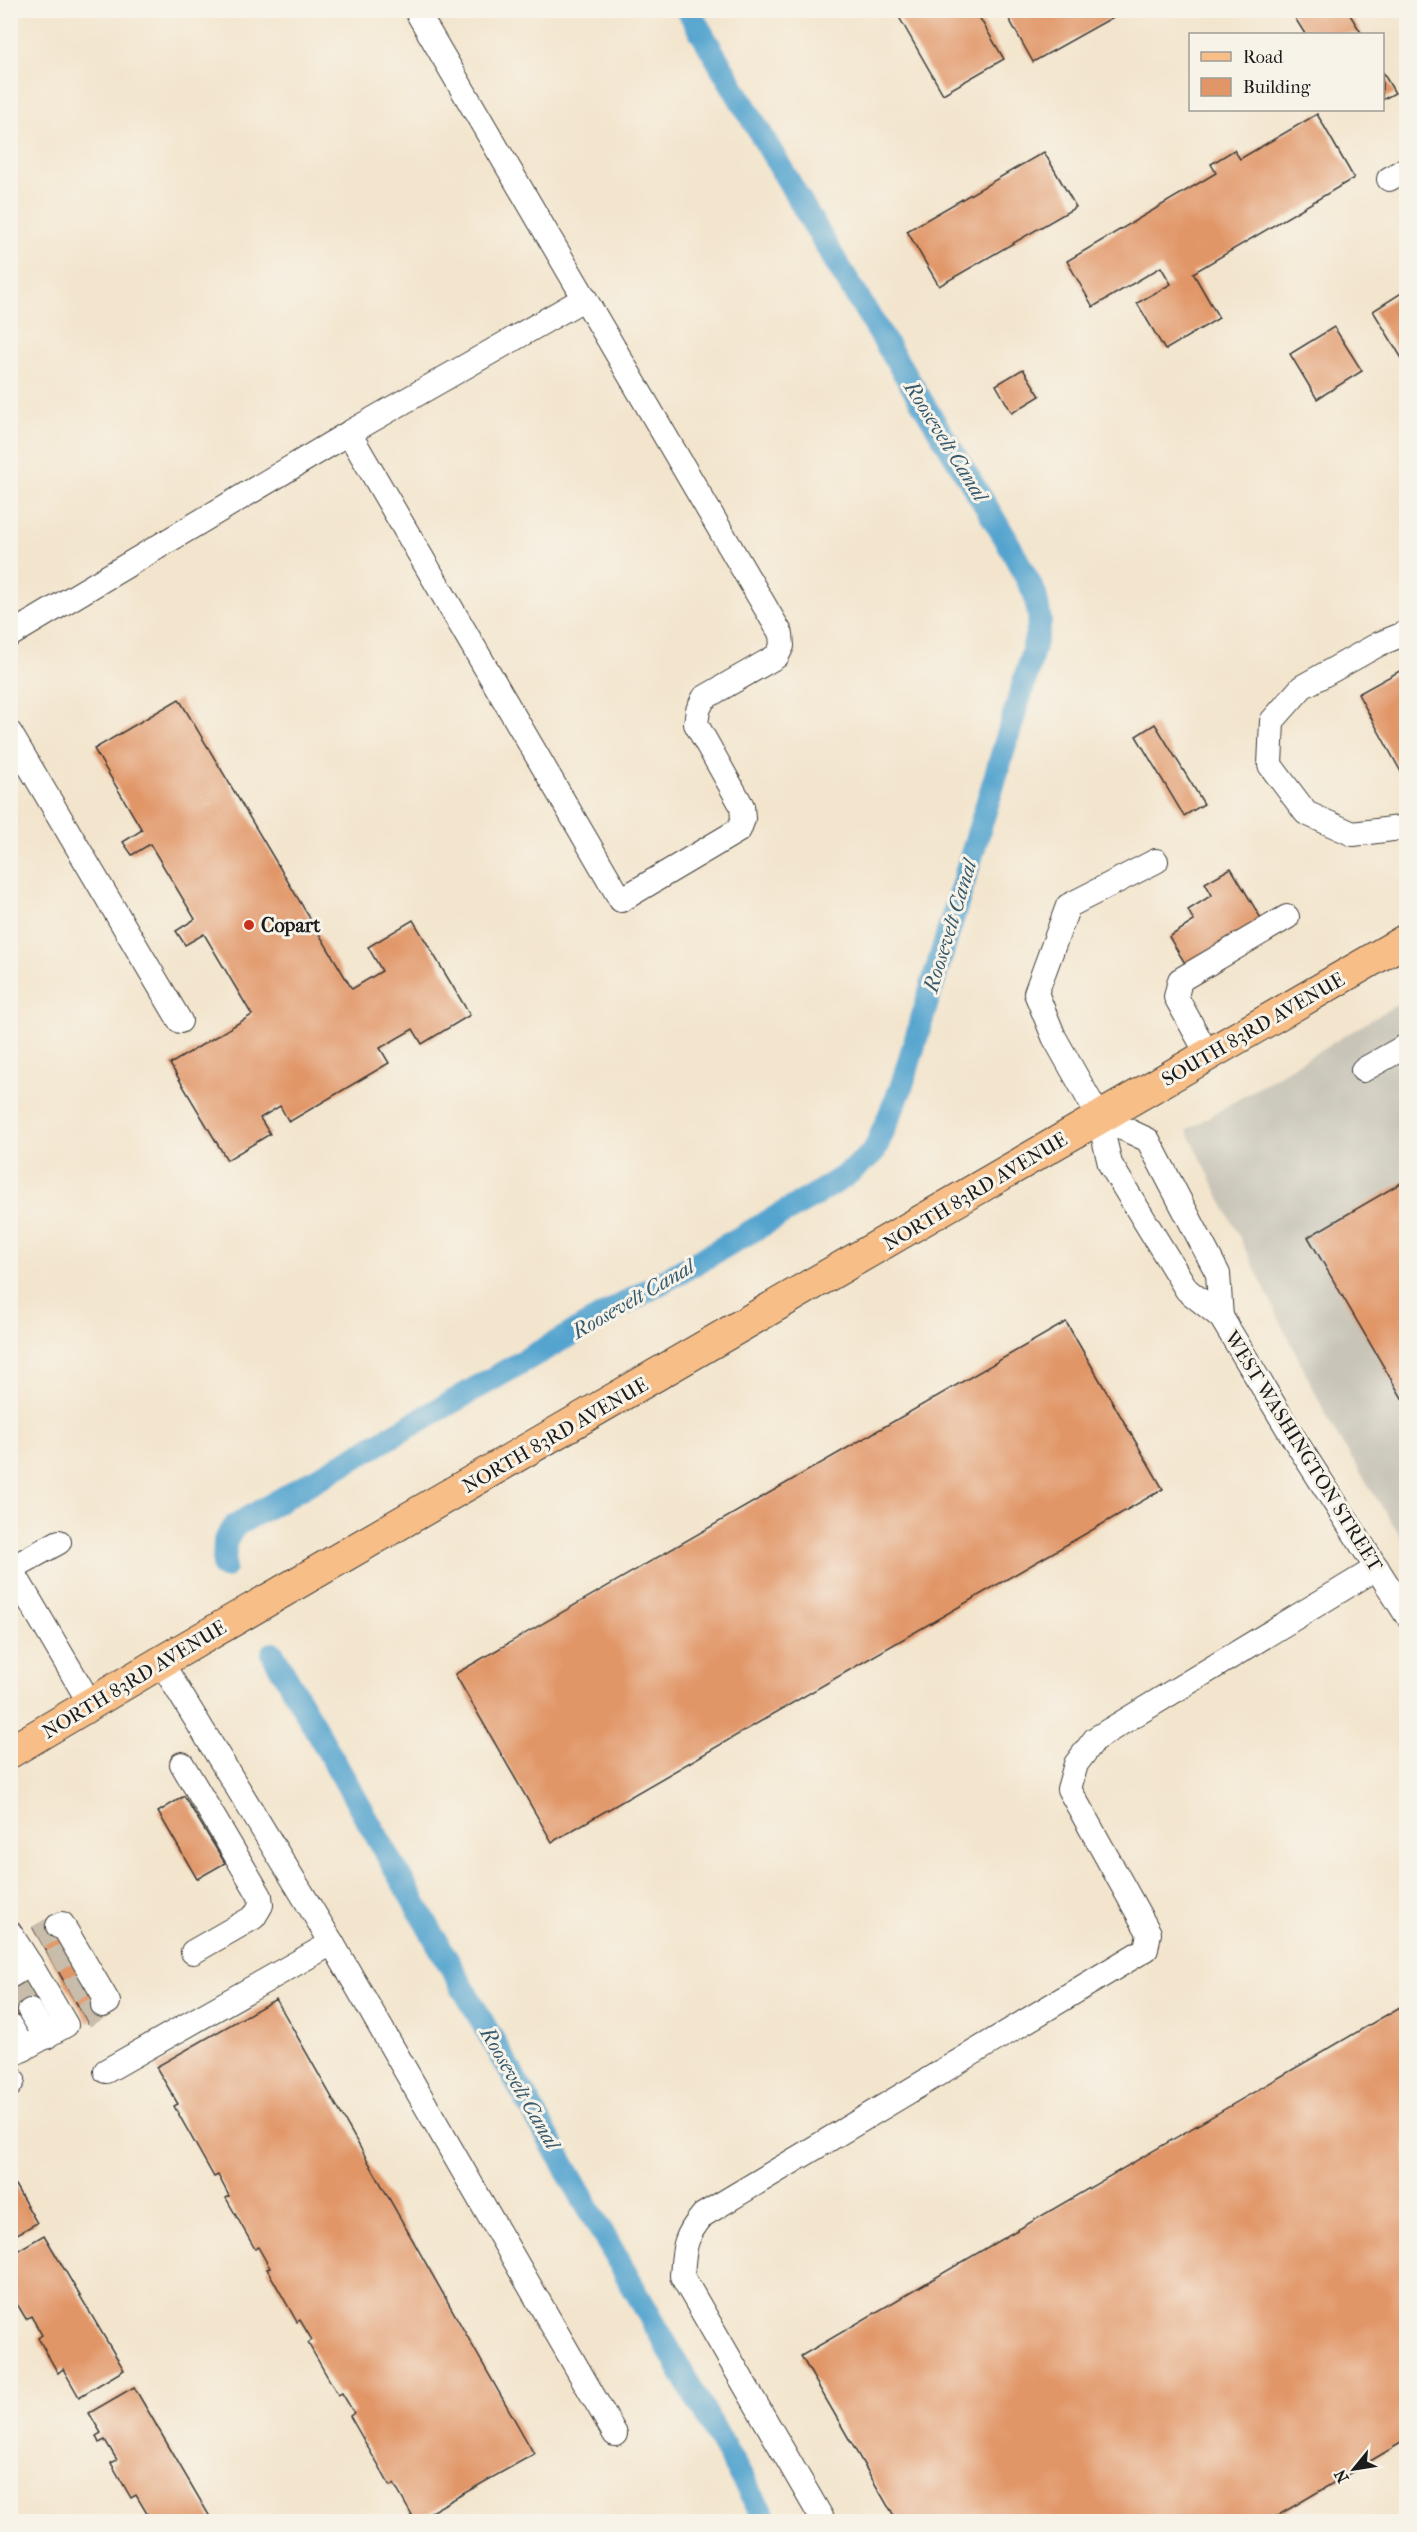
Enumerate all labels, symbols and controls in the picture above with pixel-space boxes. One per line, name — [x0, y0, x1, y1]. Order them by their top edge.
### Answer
legend — [1189, 33, 1384, 111]
text: Road — [1243, 47, 1283, 68]
text: Building — [1243, 77, 1311, 98]
water label: Roosevelt Canal — [899, 375, 994, 508]
water label: Roosevelt Canal — [918, 854, 982, 997]
place label: Copart — [261, 914, 321, 937]
marker: Copart — [242, 918, 256, 932]
street label: SOUTH 83RD AVENUE — [1158, 968, 1349, 1091]
street label: NORTH 83RD AVENUE — [879, 1127, 1071, 1255]
water label: Roosevelt Canal — [566, 1253, 701, 1345]
street label: WEST WASHINGTON STREET — [1219, 1326, 1388, 1576]
street label: NORTH 83RD AVENUE — [458, 1373, 652, 1498]
street label: NORTH 83RD AVENUE — [38, 1615, 230, 1743]
water label: Roosevelt Canal — [474, 2021, 566, 2156]
north arrow — [1324, 2439, 1384, 2499]
text: N — [1330, 2465, 1353, 2486]

